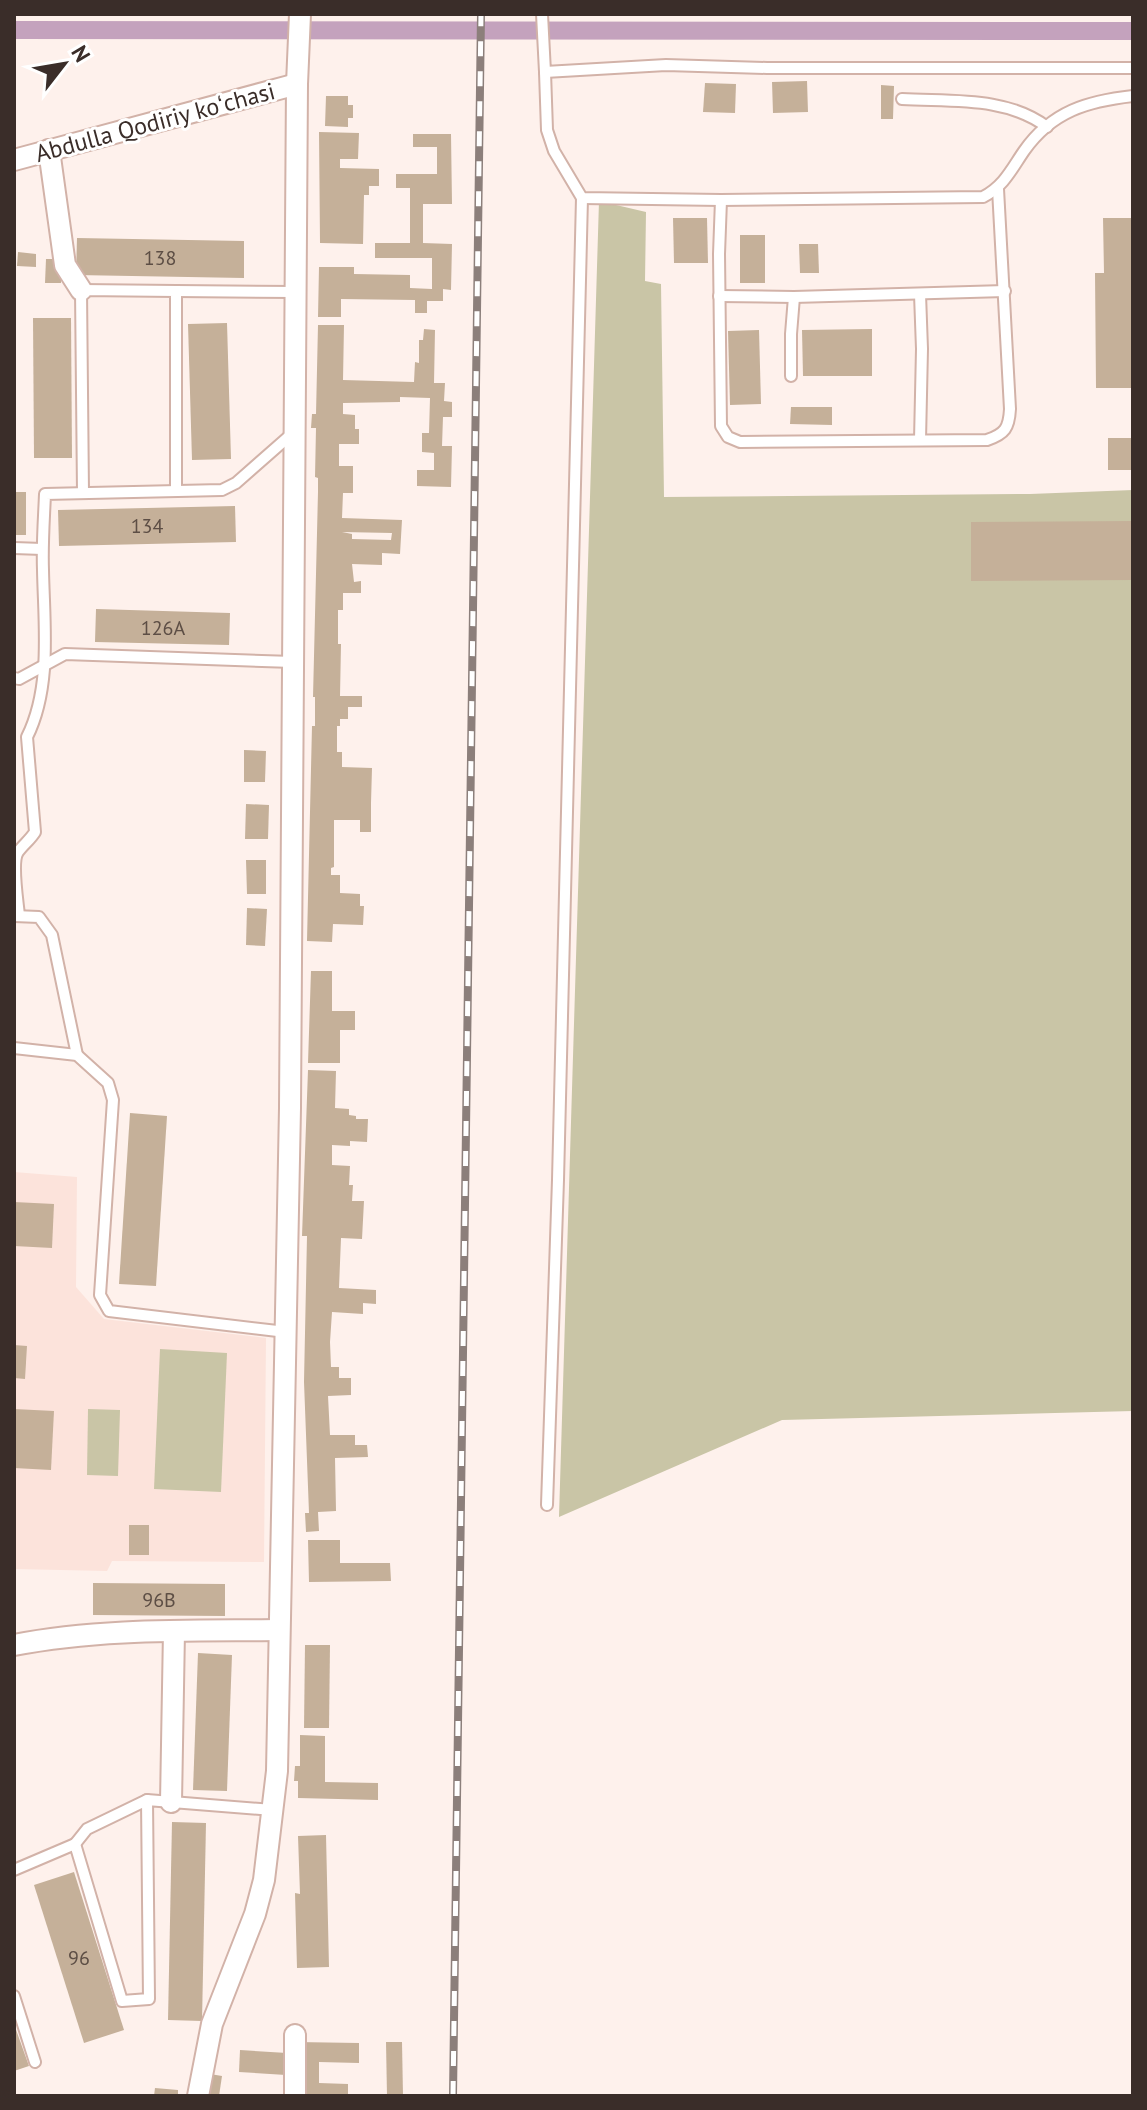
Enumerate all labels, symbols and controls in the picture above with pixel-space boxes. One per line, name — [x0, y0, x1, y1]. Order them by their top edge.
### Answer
north arrow — [24, 24, 104, 104]
text: N — [65, 40, 97, 67]
street label: Abdulla Qodiriy koʻchasi — [32, 75, 278, 169]
house number: 138 — [144, 245, 176, 271]
house number: 134 — [131, 513, 163, 539]
house number: 126А — [141, 615, 185, 641]
house number: 96В — [142, 1587, 176, 1613]
house number: 96 — [68, 1945, 90, 1971]

